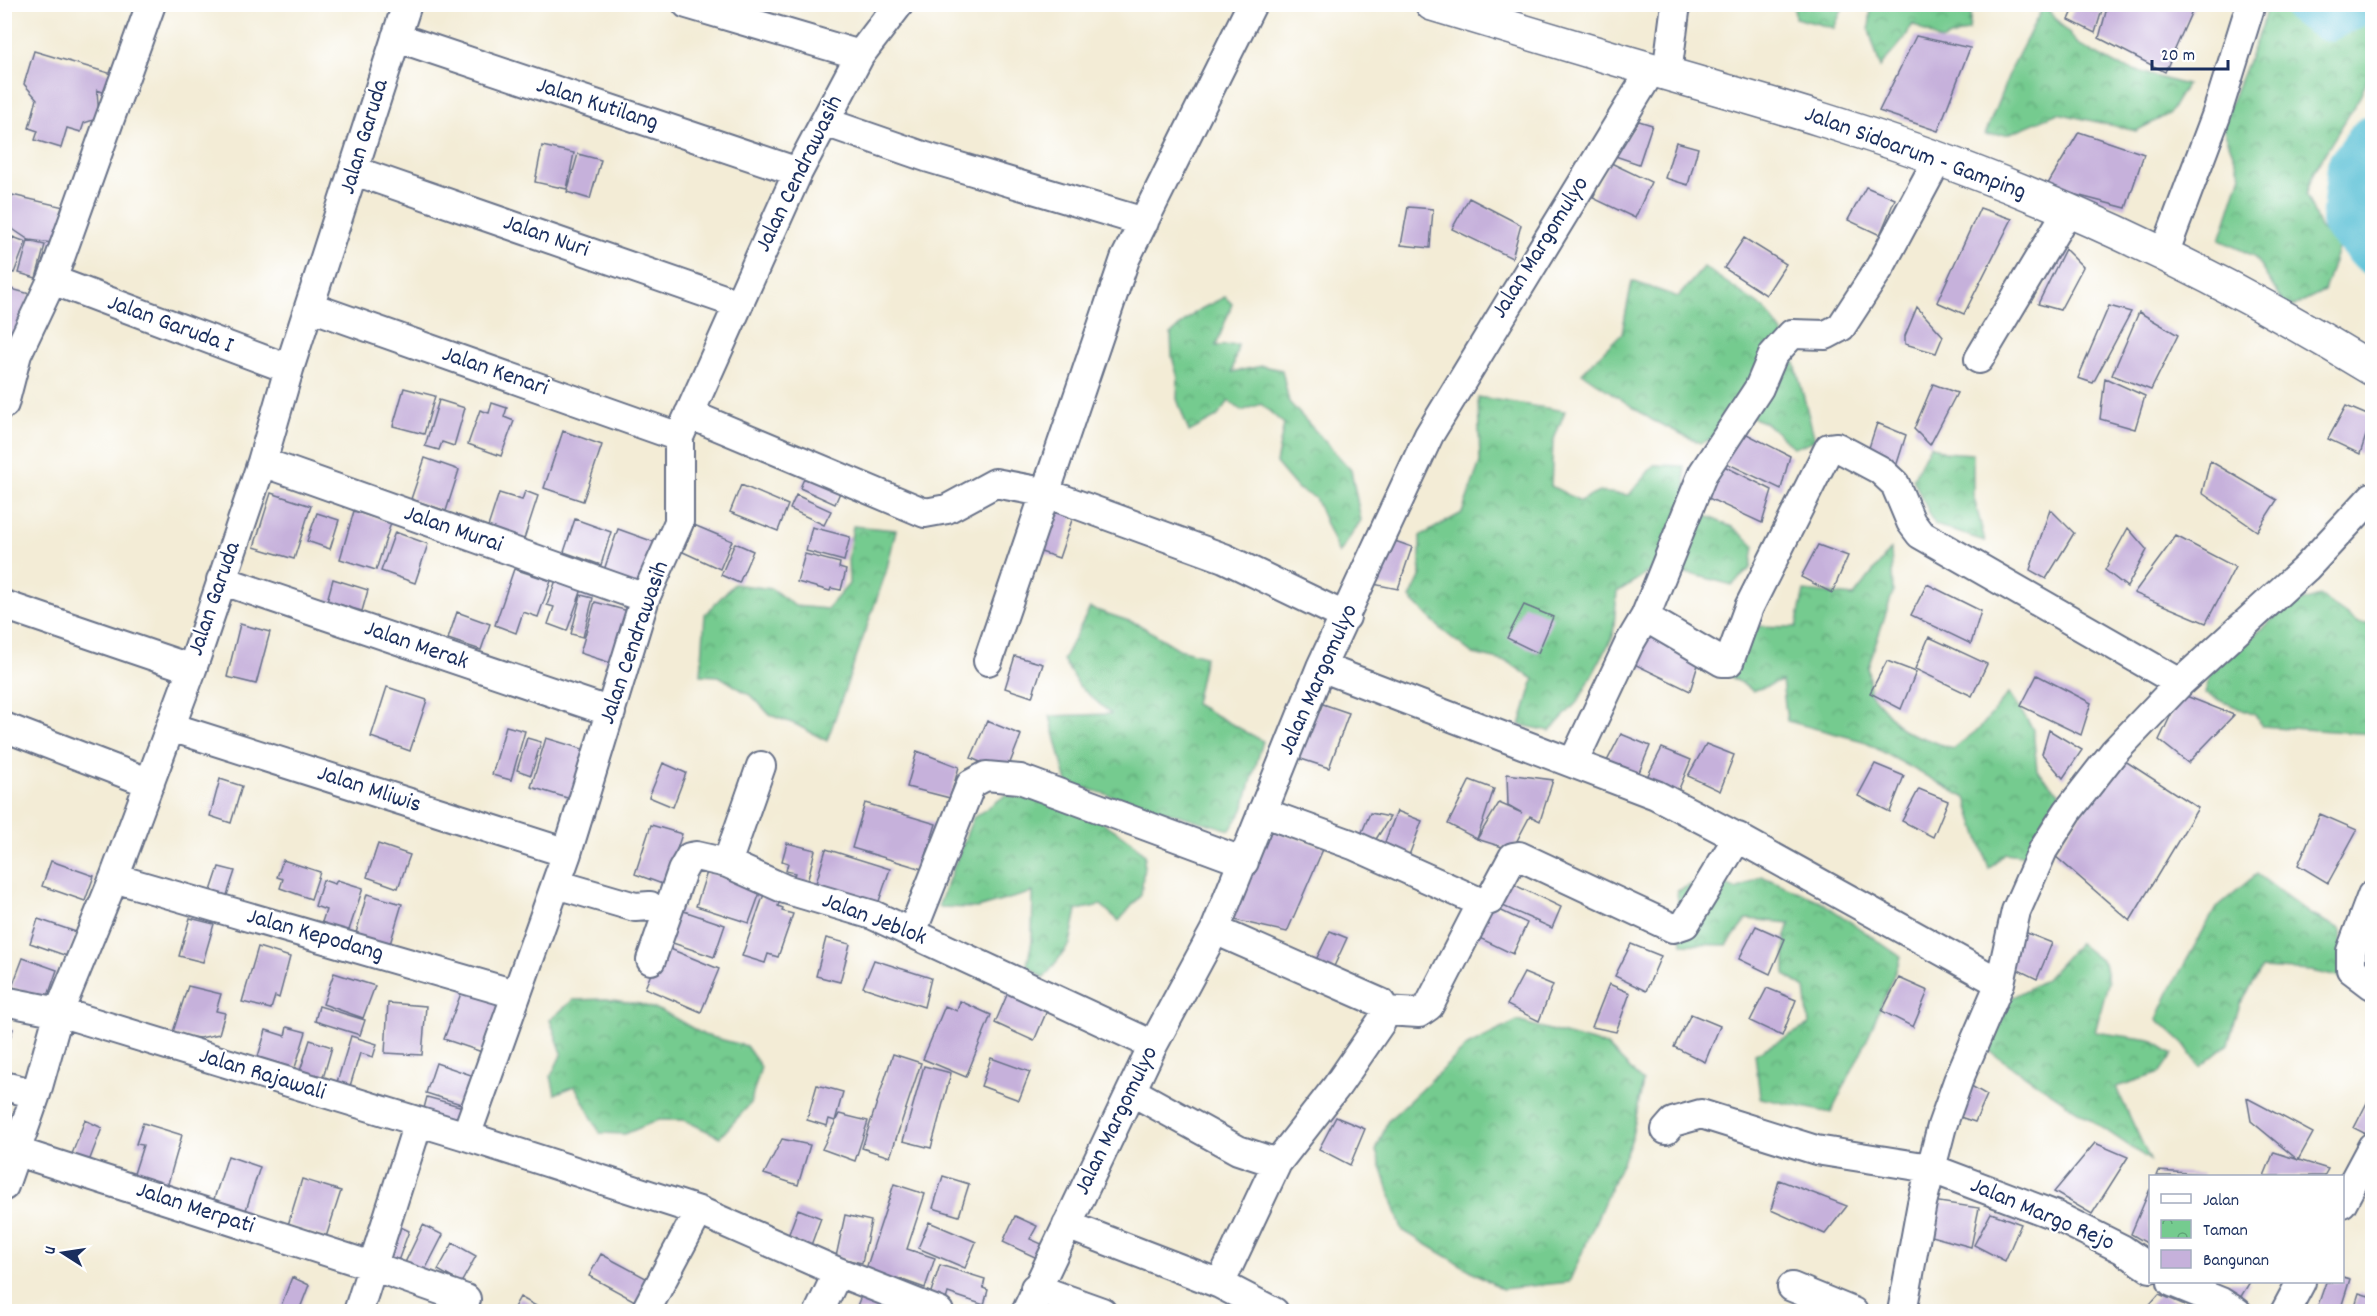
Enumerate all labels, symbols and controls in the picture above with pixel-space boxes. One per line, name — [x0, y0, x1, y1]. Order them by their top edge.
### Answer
scale bar — [2152, 33, 2228, 71]
text: 20 m — [2161, 44, 2195, 69]
street label: Jalan Kutilang — [531, 69, 663, 141]
street label: Jalan Garuda — [331, 75, 399, 199]
street label: Jalan Cendrawasih — [747, 90, 853, 258]
street label: Jalan Sidoarum - Gamping — [1799, 98, 2031, 210]
street label: Jalan Margomulyo — [1484, 170, 1598, 326]
street label: Jalan Nuri — [498, 206, 594, 268]
street label: Jalan Garuda I — [102, 287, 238, 364]
street label: Jalan Kenari — [437, 338, 553, 406]
street label: Jalan Murai — [399, 497, 507, 563]
street label: Jalan Garuda — [180, 537, 251, 661]
street label: Jalan Cendrawasih — [591, 557, 679, 729]
street label: Jalan Margomulyo — [1271, 599, 1367, 761]
street label: Jalan Merak — [359, 612, 473, 680]
street label: Jalan Mliwis — [313, 757, 425, 823]
street label: Jalan Jeblok — [817, 885, 931, 955]
street label: Jalan Kepodang — [243, 900, 387, 972]
street label: Jalan Rajawali — [194, 1040, 330, 1110]
street label: Jalan Margomulyo — [1066, 1041, 1168, 1201]
street label: Jalan Margo Rejo — [1965, 1169, 2119, 1261]
street label: Jalan Merpati — [131, 1174, 259, 1244]
legend — [2149, 1175, 2344, 1283]
text: Jalan — [2203, 1189, 2239, 1214]
text: Taman — [2203, 1219, 2248, 1244]
north arrow — [33, 1223, 93, 1283]
text: U — [39, 1244, 63, 1257]
text: Bangunan — [2203, 1249, 2269, 1274]

